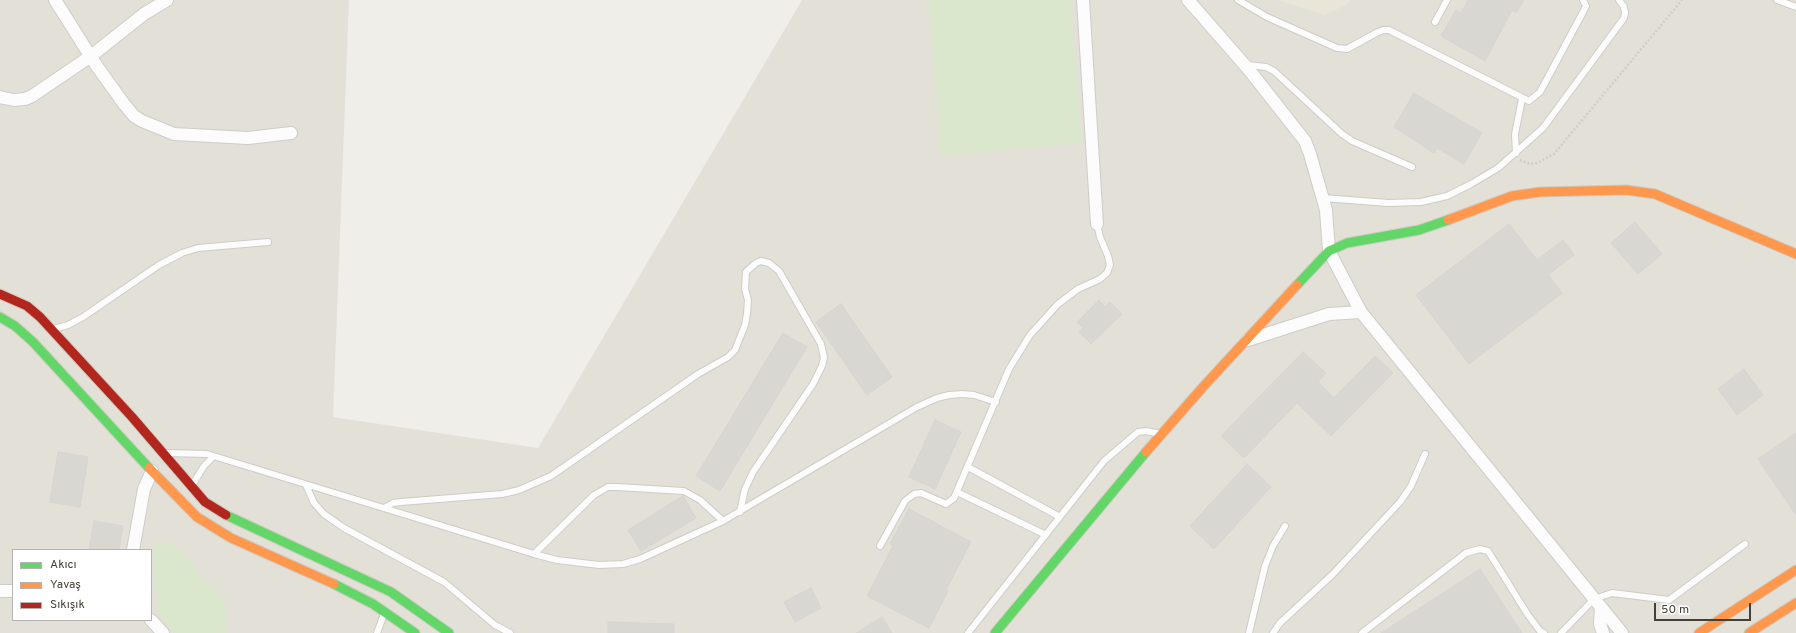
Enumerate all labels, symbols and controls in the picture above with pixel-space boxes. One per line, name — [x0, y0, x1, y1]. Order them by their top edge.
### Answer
legend — [12, 549, 152, 621]
text: Akıcı — [50, 557, 77, 573]
text: Yavaş — [50, 577, 81, 593]
scale bar — [1656, 595, 1753, 621]
text: Sıkışık — [50, 597, 85, 613]
text: 50 m — [1661, 602, 1689, 618]

